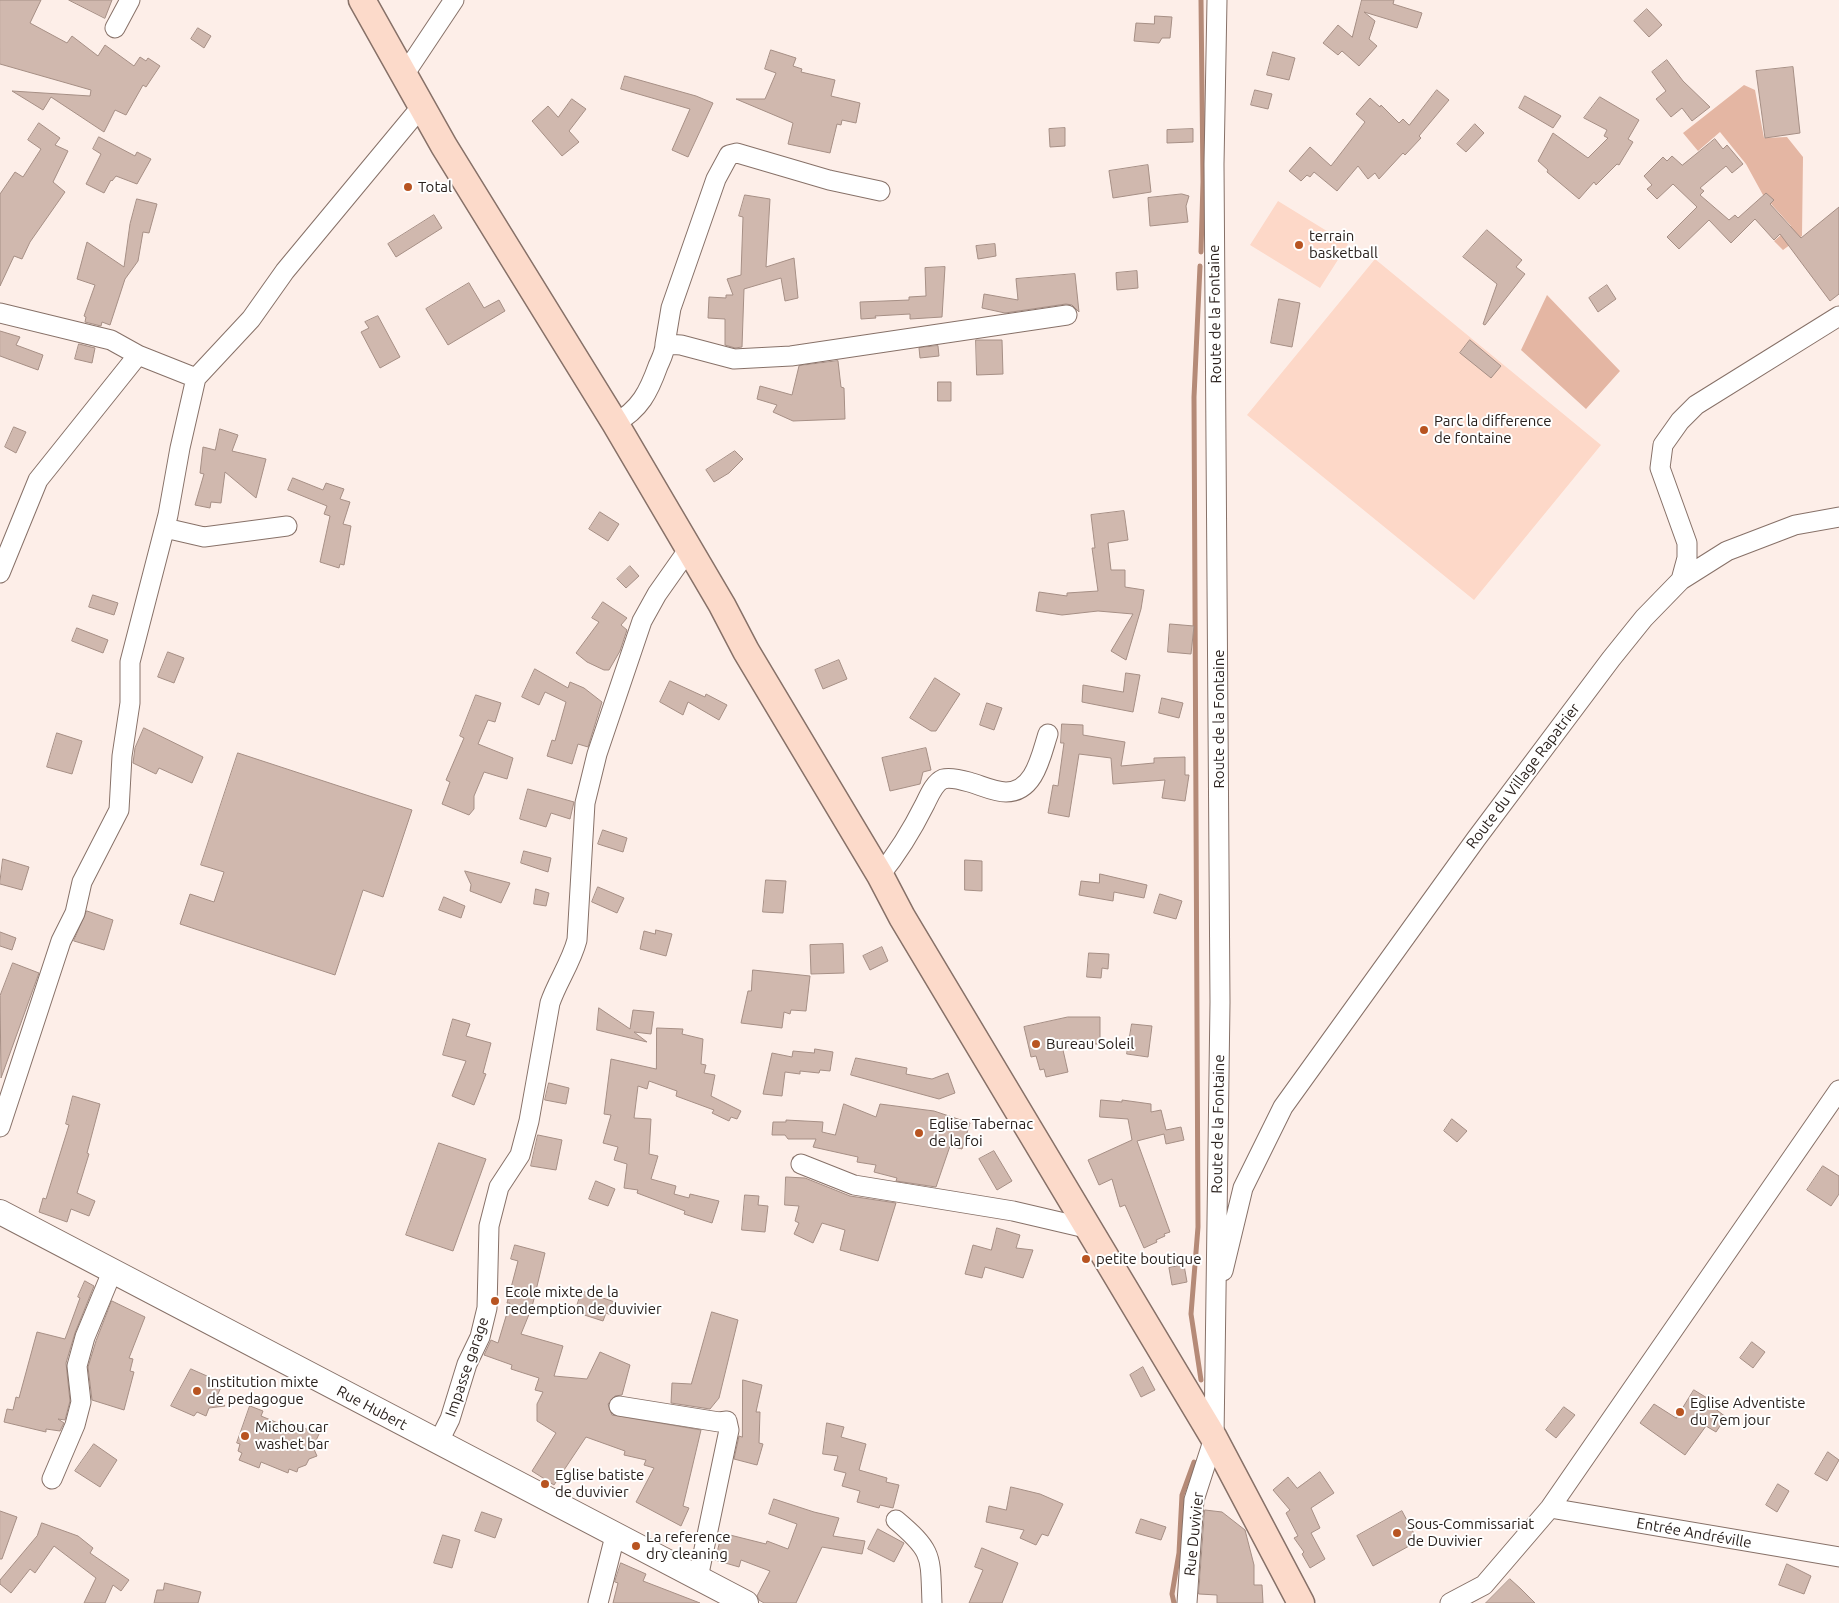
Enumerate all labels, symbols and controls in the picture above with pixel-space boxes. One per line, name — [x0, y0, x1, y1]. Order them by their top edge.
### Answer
place label: Total — [418, 178, 452, 196]
marker: Total — [402, 181, 414, 193]
place label: terrain basketball — [1309, 227, 1378, 262]
marker: terrain basketball — [1293, 239, 1305, 251]
street label: Route de la Fontaine — [1205, 244, 1225, 384]
place label: Parc la difference de fontaine — [1434, 412, 1552, 447]
marker: Parc la difference de fontaine — [1418, 424, 1430, 436]
street label: Route de la Fontaine — [1210, 649, 1228, 789]
street label: Route du Village Rapatrier — [1462, 700, 1584, 852]
place label: Bureau Soleil — [1046, 1035, 1134, 1053]
marker: Bureau Soleil — [1030, 1038, 1042, 1050]
street label: Route de la Fontaine — [1208, 1054, 1228, 1194]
place label: Eglise Tabernac de la foi — [929, 1115, 1033, 1150]
marker: Eglise Tabernac de la foi — [913, 1127, 925, 1139]
place label: petite boutique — [1096, 1250, 1201, 1268]
marker: petite boutique — [1080, 1253, 1092, 1265]
place label: Ecole mixte de la redemption de duvivier — [505, 1283, 662, 1318]
marker: Ecole mixte de la redemption de duvivier — [489, 1295, 501, 1307]
street label: Impasse garage — [441, 1315, 493, 1419]
place label: Institution mixte de pedagogue — [207, 1373, 319, 1408]
street label: Rue Hubert — [334, 1382, 410, 1434]
marker: Institution mixte de pedagogue — [191, 1385, 203, 1397]
place label: Eglise Adventiste du 7em jour — [1690, 1394, 1805, 1429]
marker: Eglise Adventiste du 7em jour — [1674, 1406, 1686, 1418]
place label: Michou car washet bar — [255, 1418, 329, 1453]
marker: Michou car washet bar — [239, 1430, 251, 1442]
place label: Eglise batiste de duvivier — [555, 1466, 644, 1501]
marker: Eglise batiste de duvivier — [539, 1478, 551, 1490]
street label: Rue Duvivier — [1181, 1491, 1207, 1577]
street label: Entrée Andréville — [1635, 1514, 1753, 1552]
place label: Sous-Commissariat de Duvivier — [1407, 1515, 1534, 1550]
marker: Sous-Commissariat de Duvivier — [1391, 1527, 1403, 1539]
place label: La reference dry cleaning — [646, 1528, 730, 1563]
marker: La reference dry cleaning — [630, 1540, 642, 1552]

